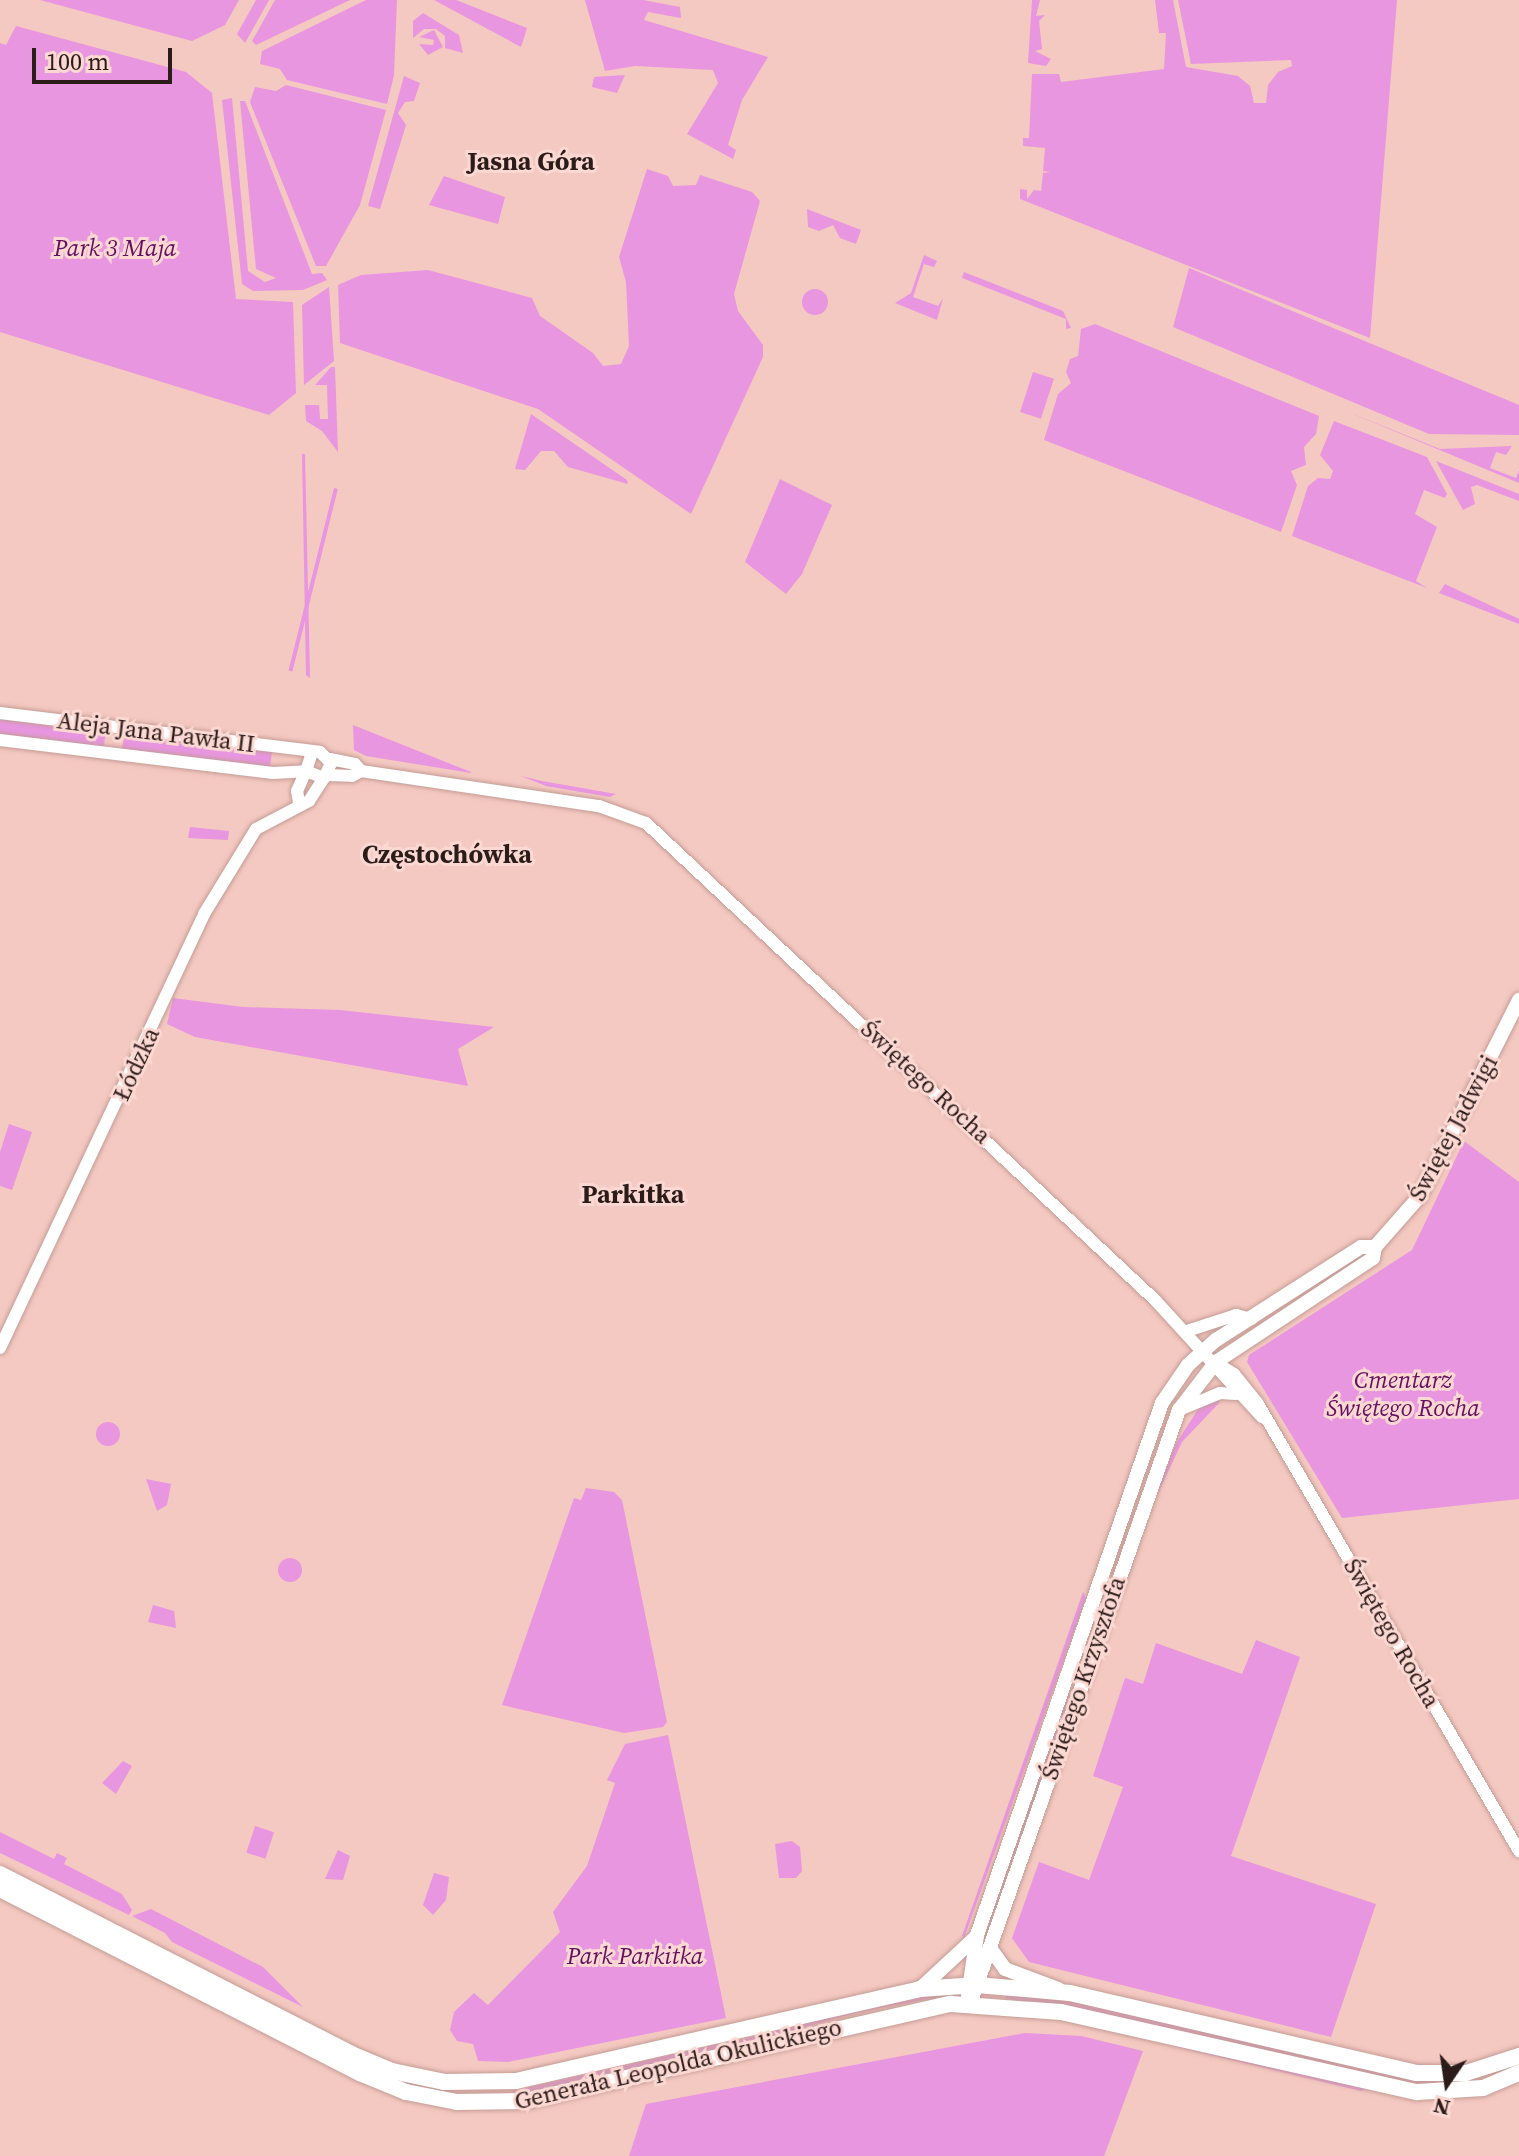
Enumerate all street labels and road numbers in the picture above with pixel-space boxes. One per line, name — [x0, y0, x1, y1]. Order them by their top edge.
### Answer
street label: Aleja Jana Pawła II — [56, 706, 256, 758]
street label: Świętego Rocha — [855, 1014, 997, 1150]
street label: Łódzka — [107, 1023, 165, 1105]
street label: Świętej Jadwigi — [1403, 1050, 1503, 1206]
street label: Świętego Rocha — [1338, 1553, 1446, 1713]
street label: Świętego Krzysztofa — [1035, 1573, 1131, 1783]
street label: Generała Leopolda Okulickiego — [512, 2012, 844, 2116]

